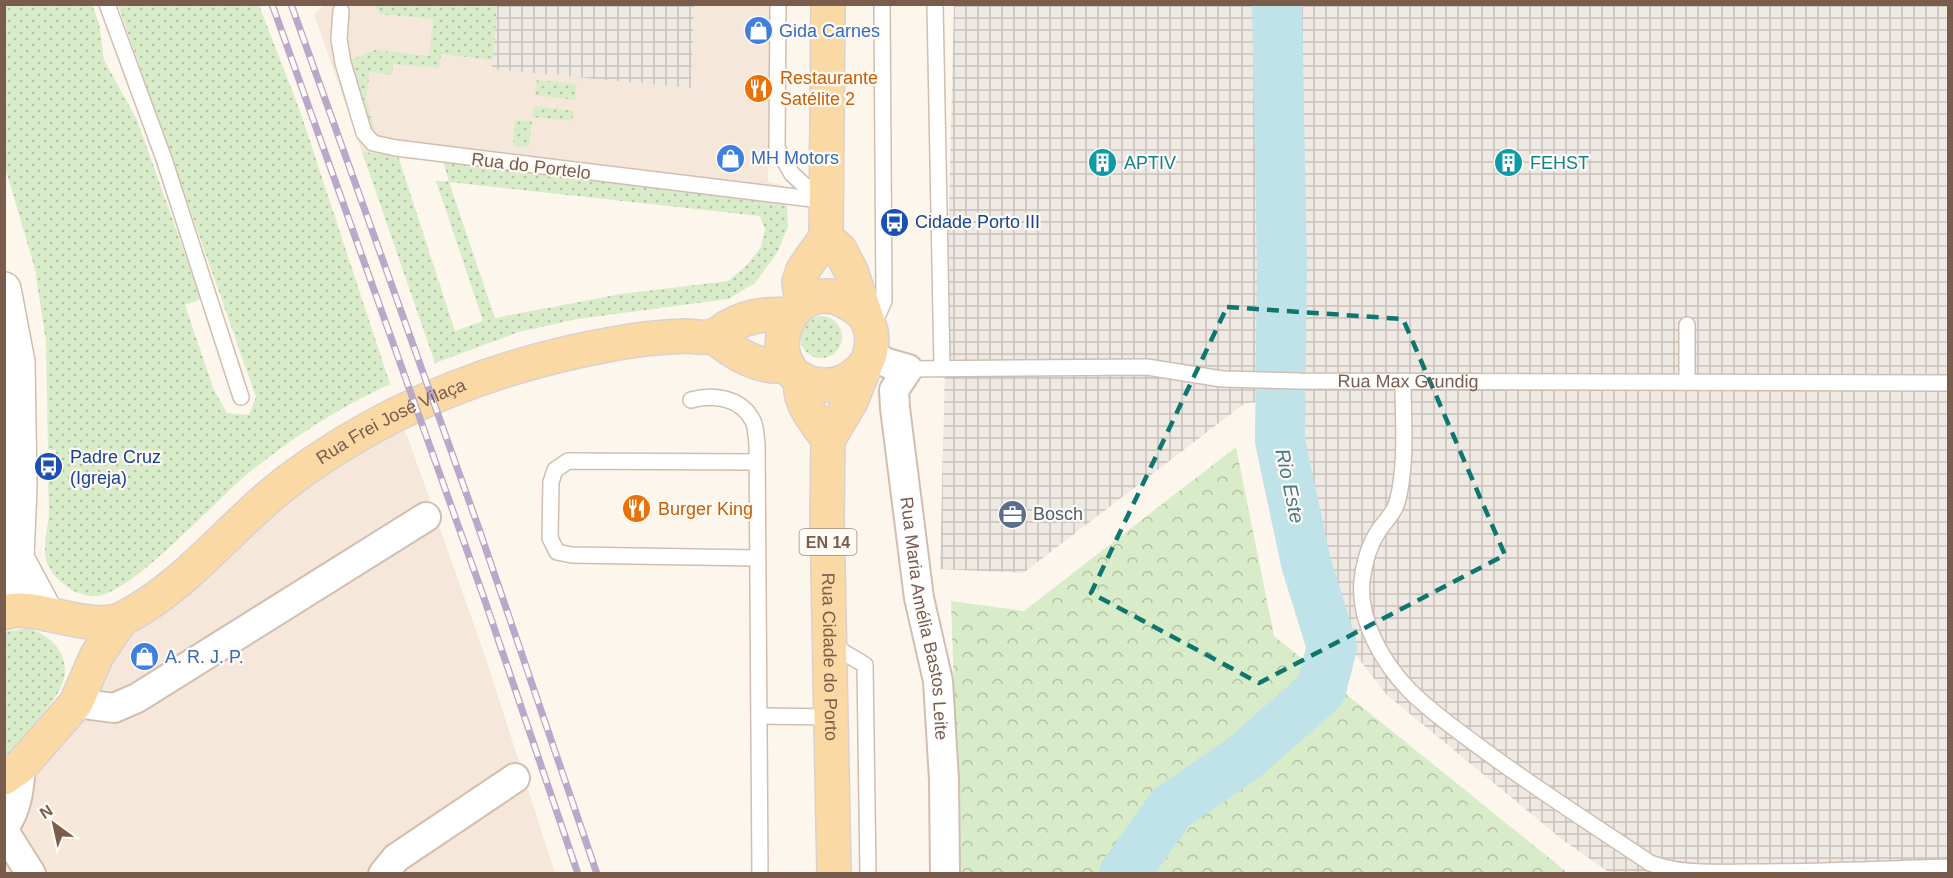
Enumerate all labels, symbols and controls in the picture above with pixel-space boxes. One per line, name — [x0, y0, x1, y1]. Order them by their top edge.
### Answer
shop icon: Gida Carnes — [742, 15, 774, 47]
place label: Gida Carnes — [779, 21, 880, 41]
place label: Restaurante Satélite 2 — [780, 68, 878, 109]
restaurant icon: Restaurante Satélite 2 — [743, 72, 775, 104]
shop icon: MH Motors — [714, 142, 746, 174]
building icon: APTIV — [1087, 147, 1119, 179]
building icon: FEHST — [1493, 147, 1525, 179]
place label: MH Motors — [751, 148, 839, 168]
street label: Rua do Portelo — [470, 149, 592, 183]
place label: APTIV — [1124, 153, 1176, 173]
place label: FEHST — [1530, 153, 1589, 173]
bus stop icon: Cidade Porto III — [878, 206, 910, 238]
place label: Cidade Porto III — [915, 212, 1040, 232]
street label: Rua Max Grundig — [1337, 371, 1479, 392]
street label: Rua Frei José Vilaça — [312, 374, 469, 468]
place label: Padre Cruz (Igreja) — [70, 447, 161, 488]
water label: Rio Este — [1271, 447, 1309, 525]
bus stop icon: Padre Cruz (Igreja) — [33, 451, 65, 483]
restaurant icon: Burger King — [621, 493, 653, 525]
street label: Rua Maria Amélia Bastos Leite — [896, 496, 952, 741]
office icon: Bosch — [996, 498, 1028, 530]
place label: Burger King — [658, 499, 753, 519]
place label: Bosch — [1033, 504, 1083, 524]
road number: EN 14 — [800, 529, 856, 555]
street label: Rua Cidade do Porto — [818, 572, 841, 741]
shop icon: A. R. J. P. — [128, 641, 160, 673]
place label: A. R. J. P. — [165, 647, 244, 667]
north arrow — [24, 794, 84, 854]
text: N — [37, 802, 56, 822]

